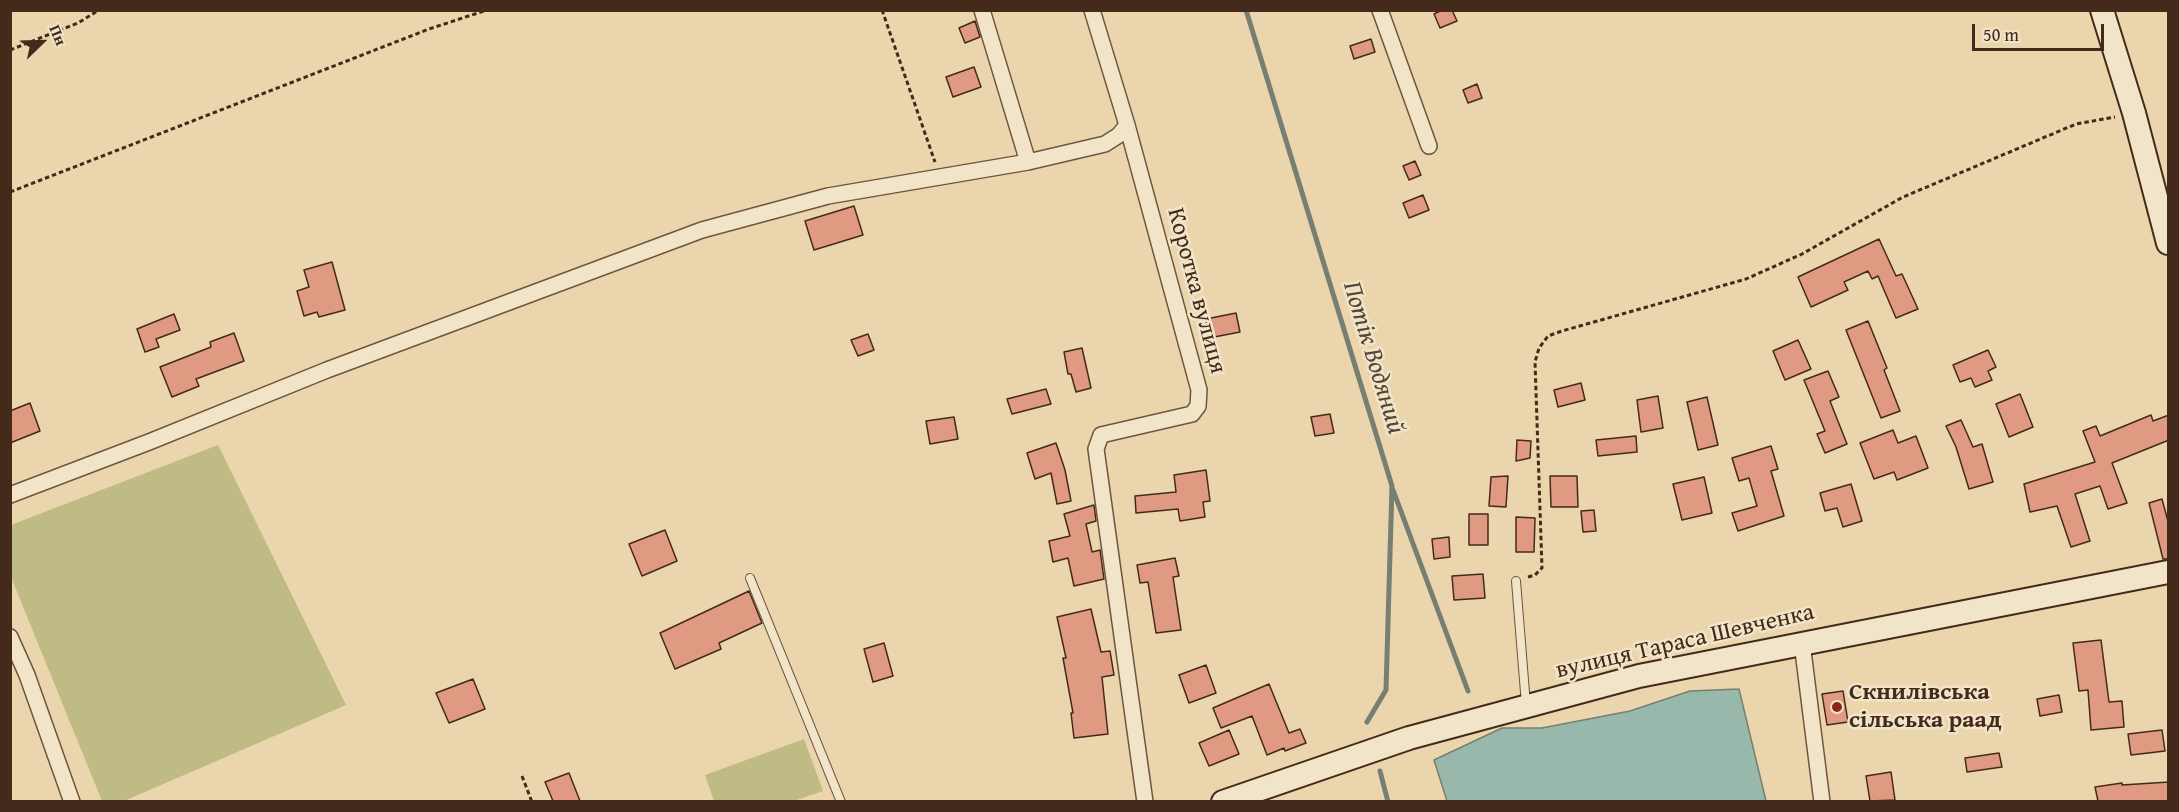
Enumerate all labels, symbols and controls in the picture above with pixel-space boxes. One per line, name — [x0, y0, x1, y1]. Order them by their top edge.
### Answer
north arrow — [12, 12, 72, 72]
scale bar — [1975, 12, 2107, 50]
text: Пн — [43, 21, 74, 49]
text: 50 m — [1983, 21, 2019, 48]
street label: Коротка вулиця — [1160, 205, 1232, 377]
water label: Потік Водяний — [1335, 278, 1411, 438]
street label: вулиця Тараса Шевченка — [1553, 598, 1817, 686]
place label: Скнилівська сільська раад — [1849, 679, 2002, 735]
marker: Скнилівська сільська раад — [1830, 700, 1844, 714]

